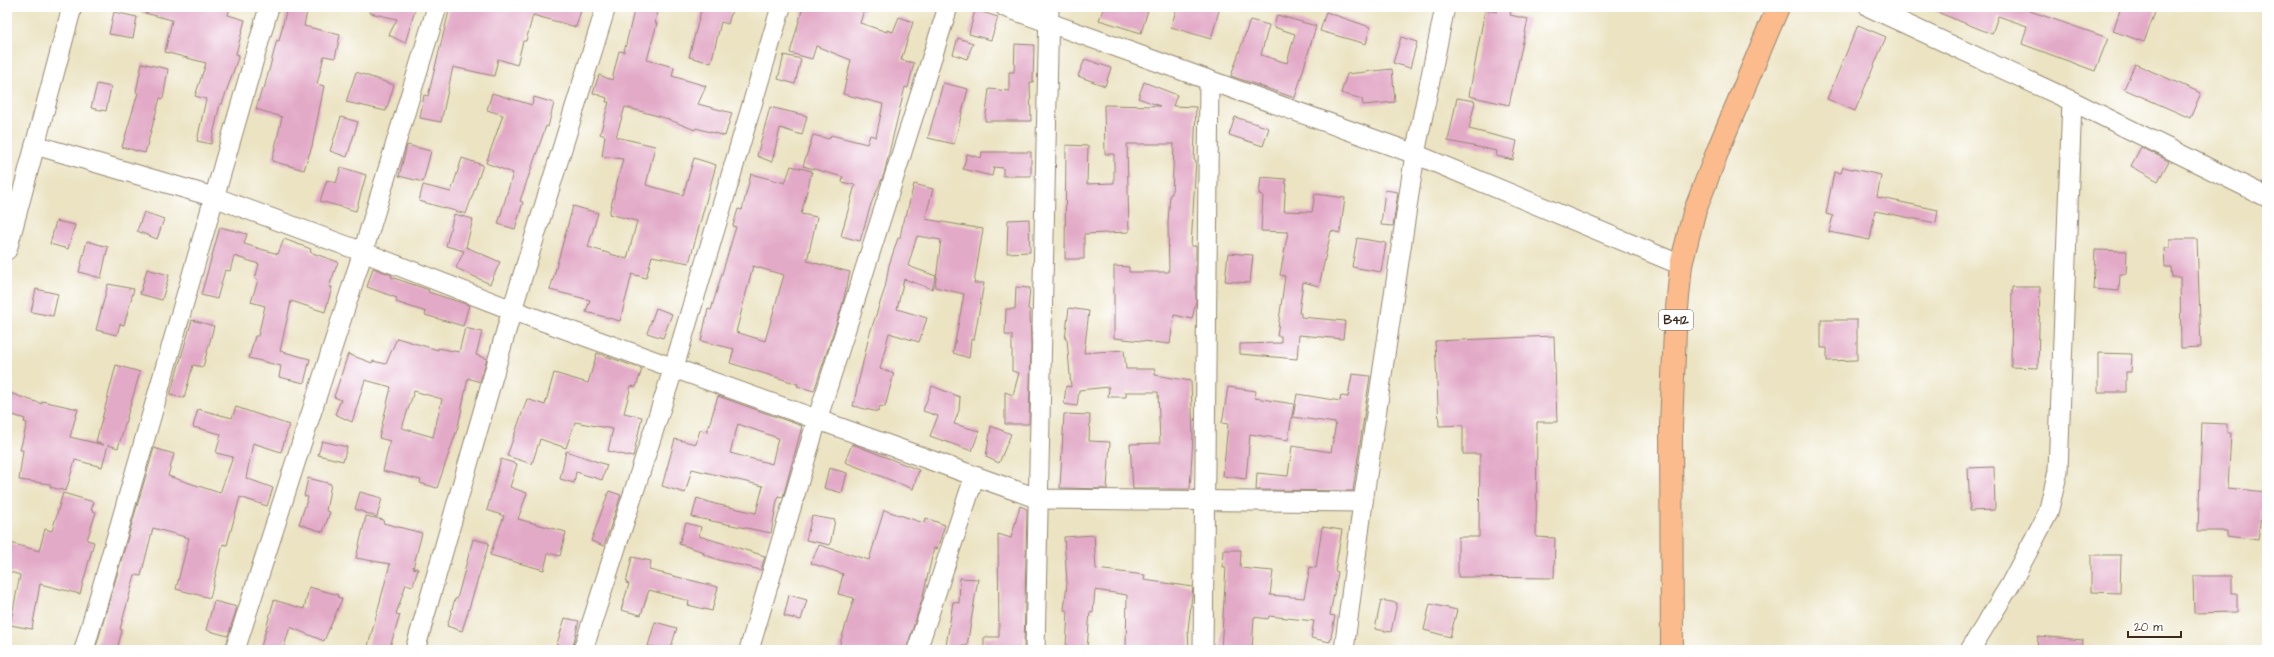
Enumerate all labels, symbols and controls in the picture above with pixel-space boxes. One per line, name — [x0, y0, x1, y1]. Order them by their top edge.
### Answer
road number: B412 — [1659, 310, 1693, 330]
scale bar — [2128, 613, 2181, 639]
text: 20 m — [2134, 619, 2163, 636]

